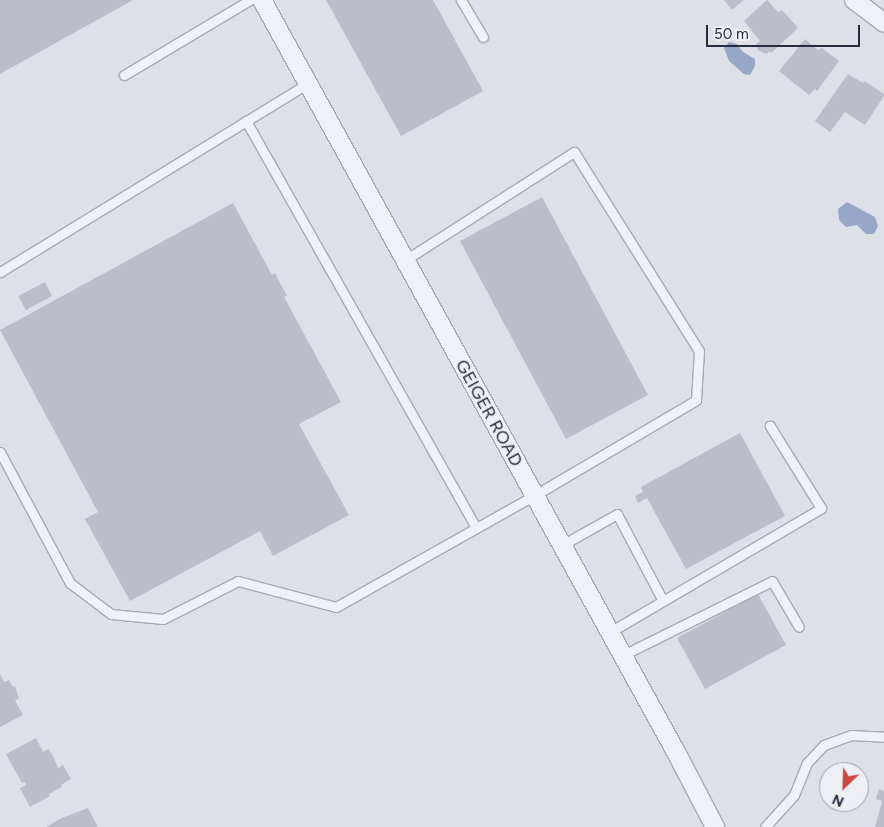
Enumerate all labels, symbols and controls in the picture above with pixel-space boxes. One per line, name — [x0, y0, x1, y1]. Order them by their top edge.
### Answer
scale bar — [709, 15, 863, 47]
text: 50 m — [714, 25, 749, 43]
street label: GEIGER ROAD — [451, 356, 527, 470]
north arrow — [819, 762, 869, 812]
text: N — [830, 790, 847, 810]

